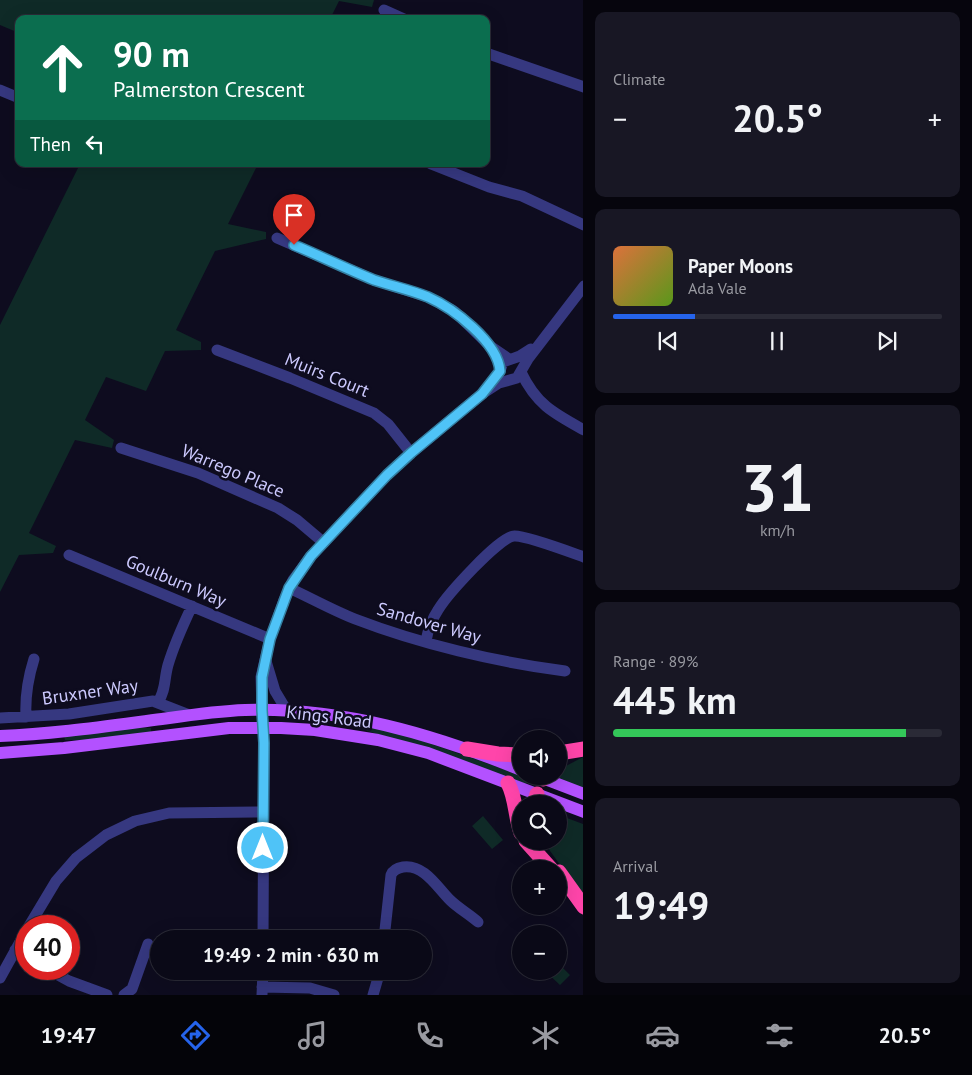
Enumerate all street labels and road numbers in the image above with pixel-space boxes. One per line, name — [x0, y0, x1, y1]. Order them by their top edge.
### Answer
street label: Muirs Court — [282, 347, 373, 402]
street label: Warrego Place — [178, 439, 288, 503]
street label: Goulburn Way — [122, 549, 230, 612]
street label: Sandover Way — [374, 597, 484, 649]
street label: Bruxner Way — [40, 673, 140, 710]
street label: Kings Road — [285, 700, 373, 733]

